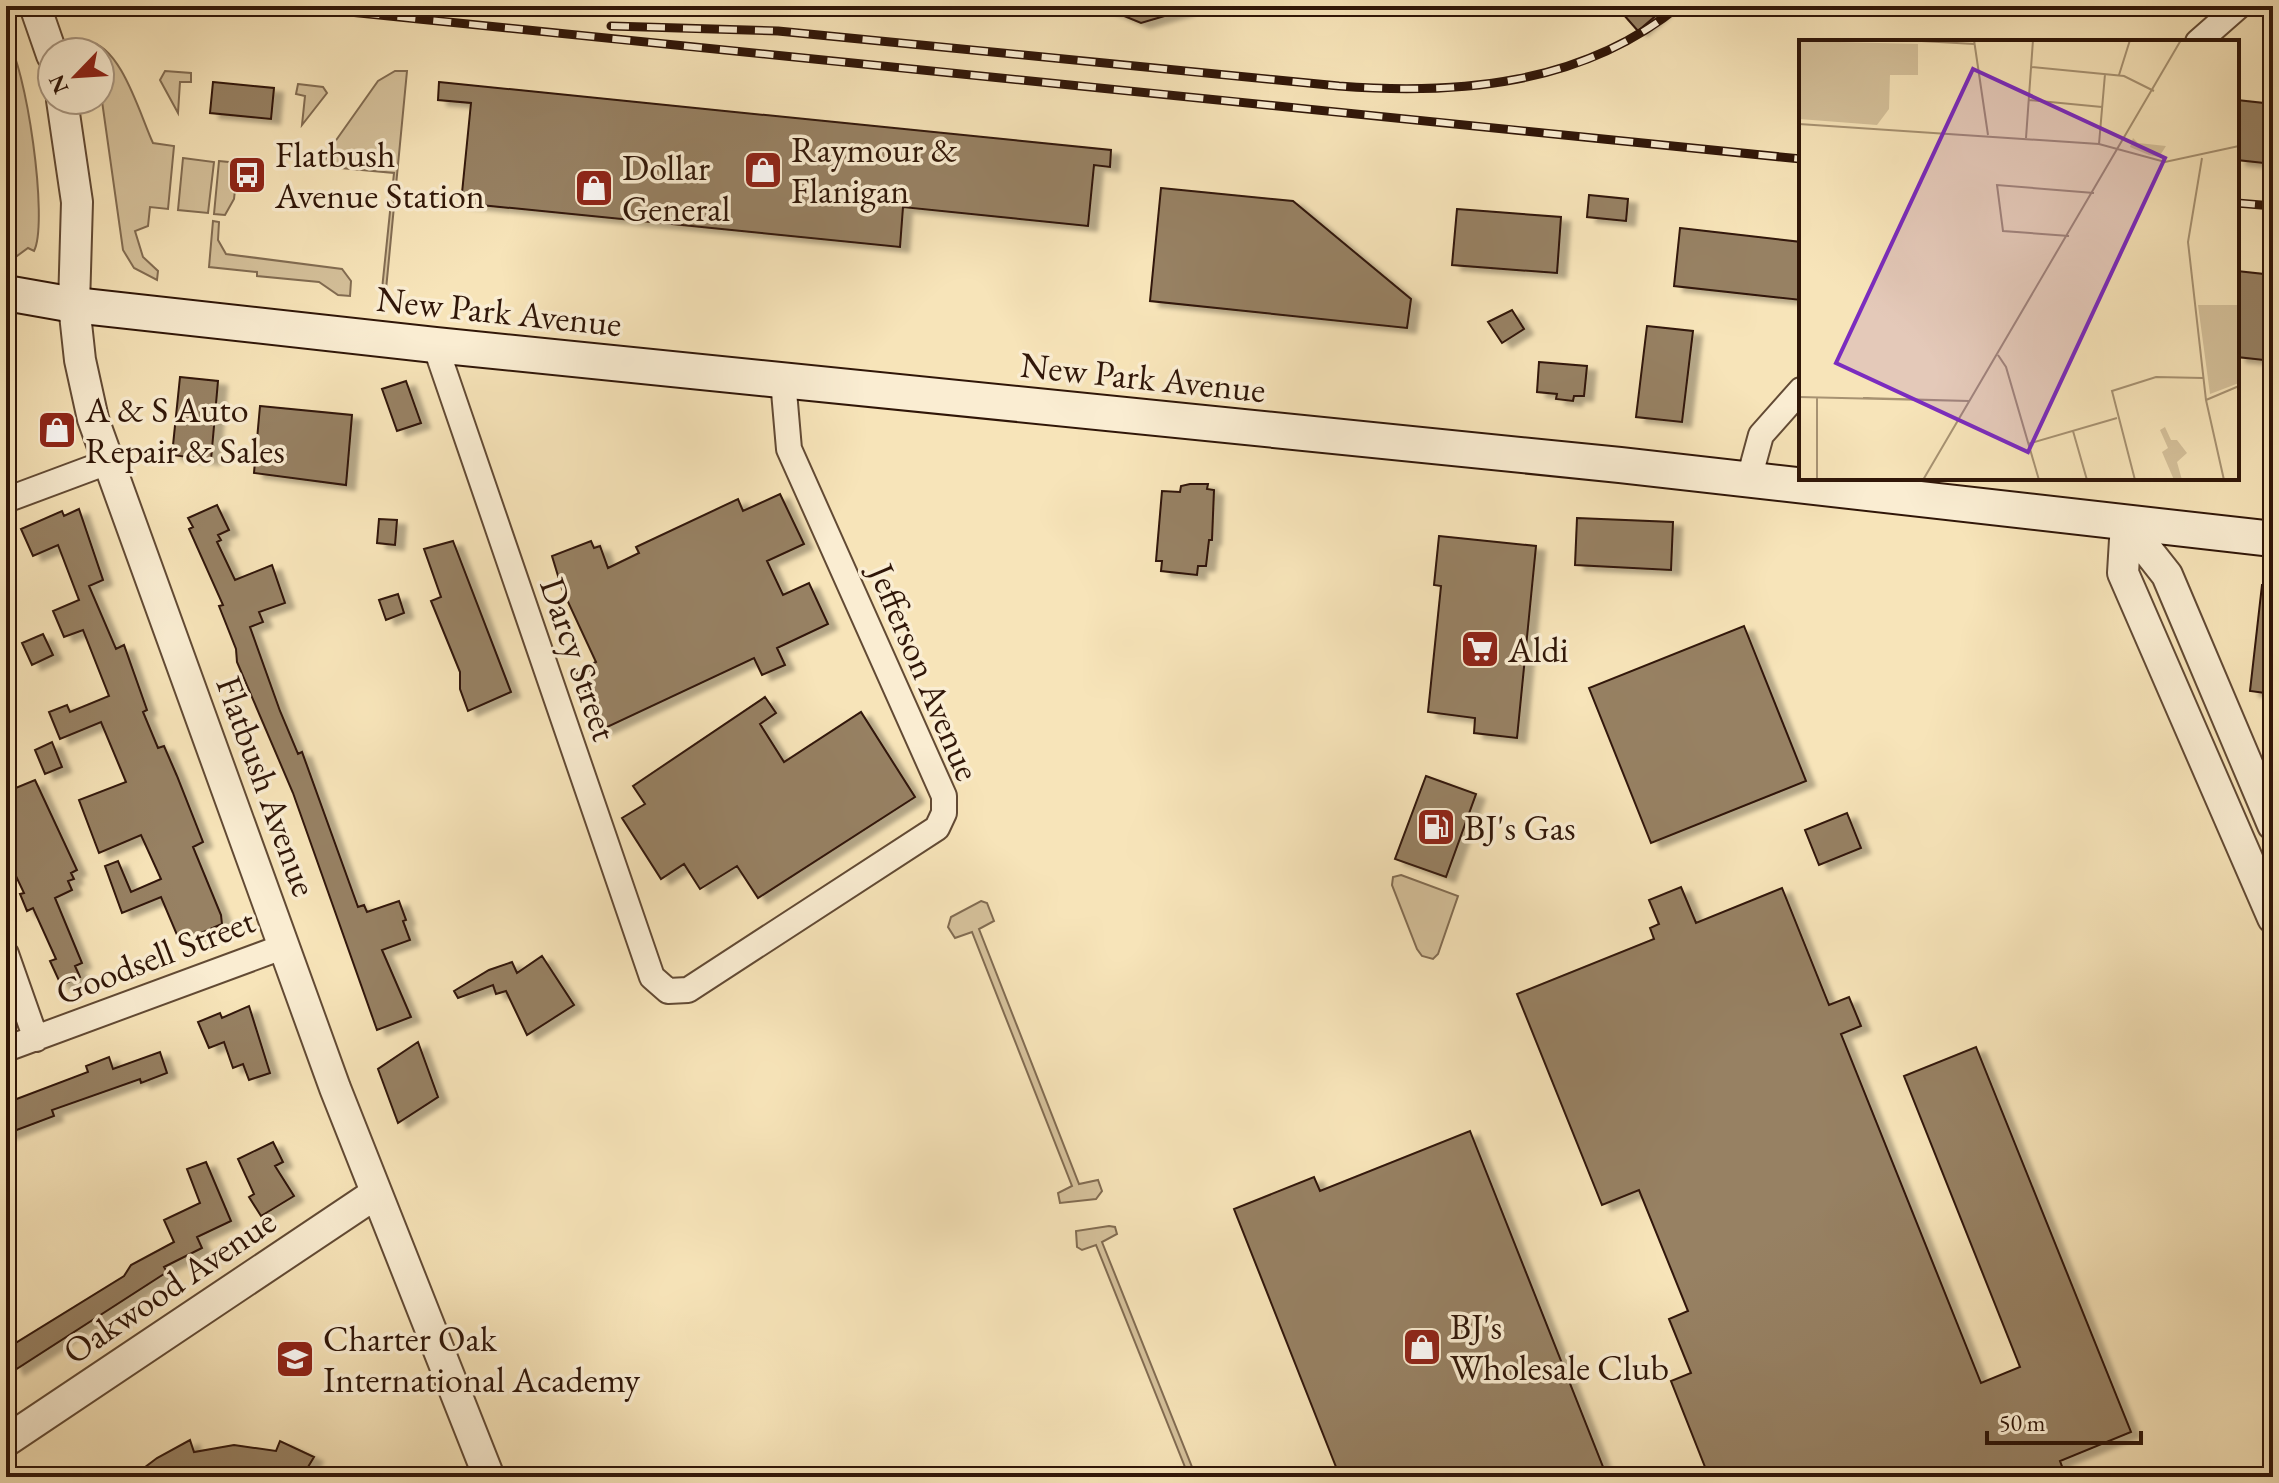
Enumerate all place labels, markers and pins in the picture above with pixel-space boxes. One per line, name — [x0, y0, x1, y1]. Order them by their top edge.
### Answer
place label: Raymour & Flanigan — [791, 126, 958, 214]
place label: Flatbush Avenue Station — [274, 131, 485, 219]
place label: Dollar General — [622, 144, 730, 232]
shop icon: Raymour & Flanigan — [742, 149, 784, 191]
bus stop icon: Flatbush Avenue Station — [226, 154, 268, 196]
shop icon: Dollar General — [573, 167, 615, 209]
place label: A & S Auto Repair & Sales — [84, 386, 285, 474]
shop icon: A & S Auto Repair & Sales — [36, 409, 78, 451]
place label: Aldi — [1507, 626, 1569, 673]
supermarket icon: Aldi — [1459, 628, 1501, 670]
place label: BJ's Gas — [1464, 804, 1576, 851]
fuel station icon: BJ's Gas — [1415, 806, 1457, 848]
place label: BJ's Wholesale Club — [1450, 1303, 1669, 1391]
place label: Charter Oak International Academy — [323, 1315, 640, 1403]
shop icon: BJ's Wholesale Club — [1401, 1326, 1443, 1368]
school or university icon: Charter Oak International Academy — [274, 1338, 316, 1380]

